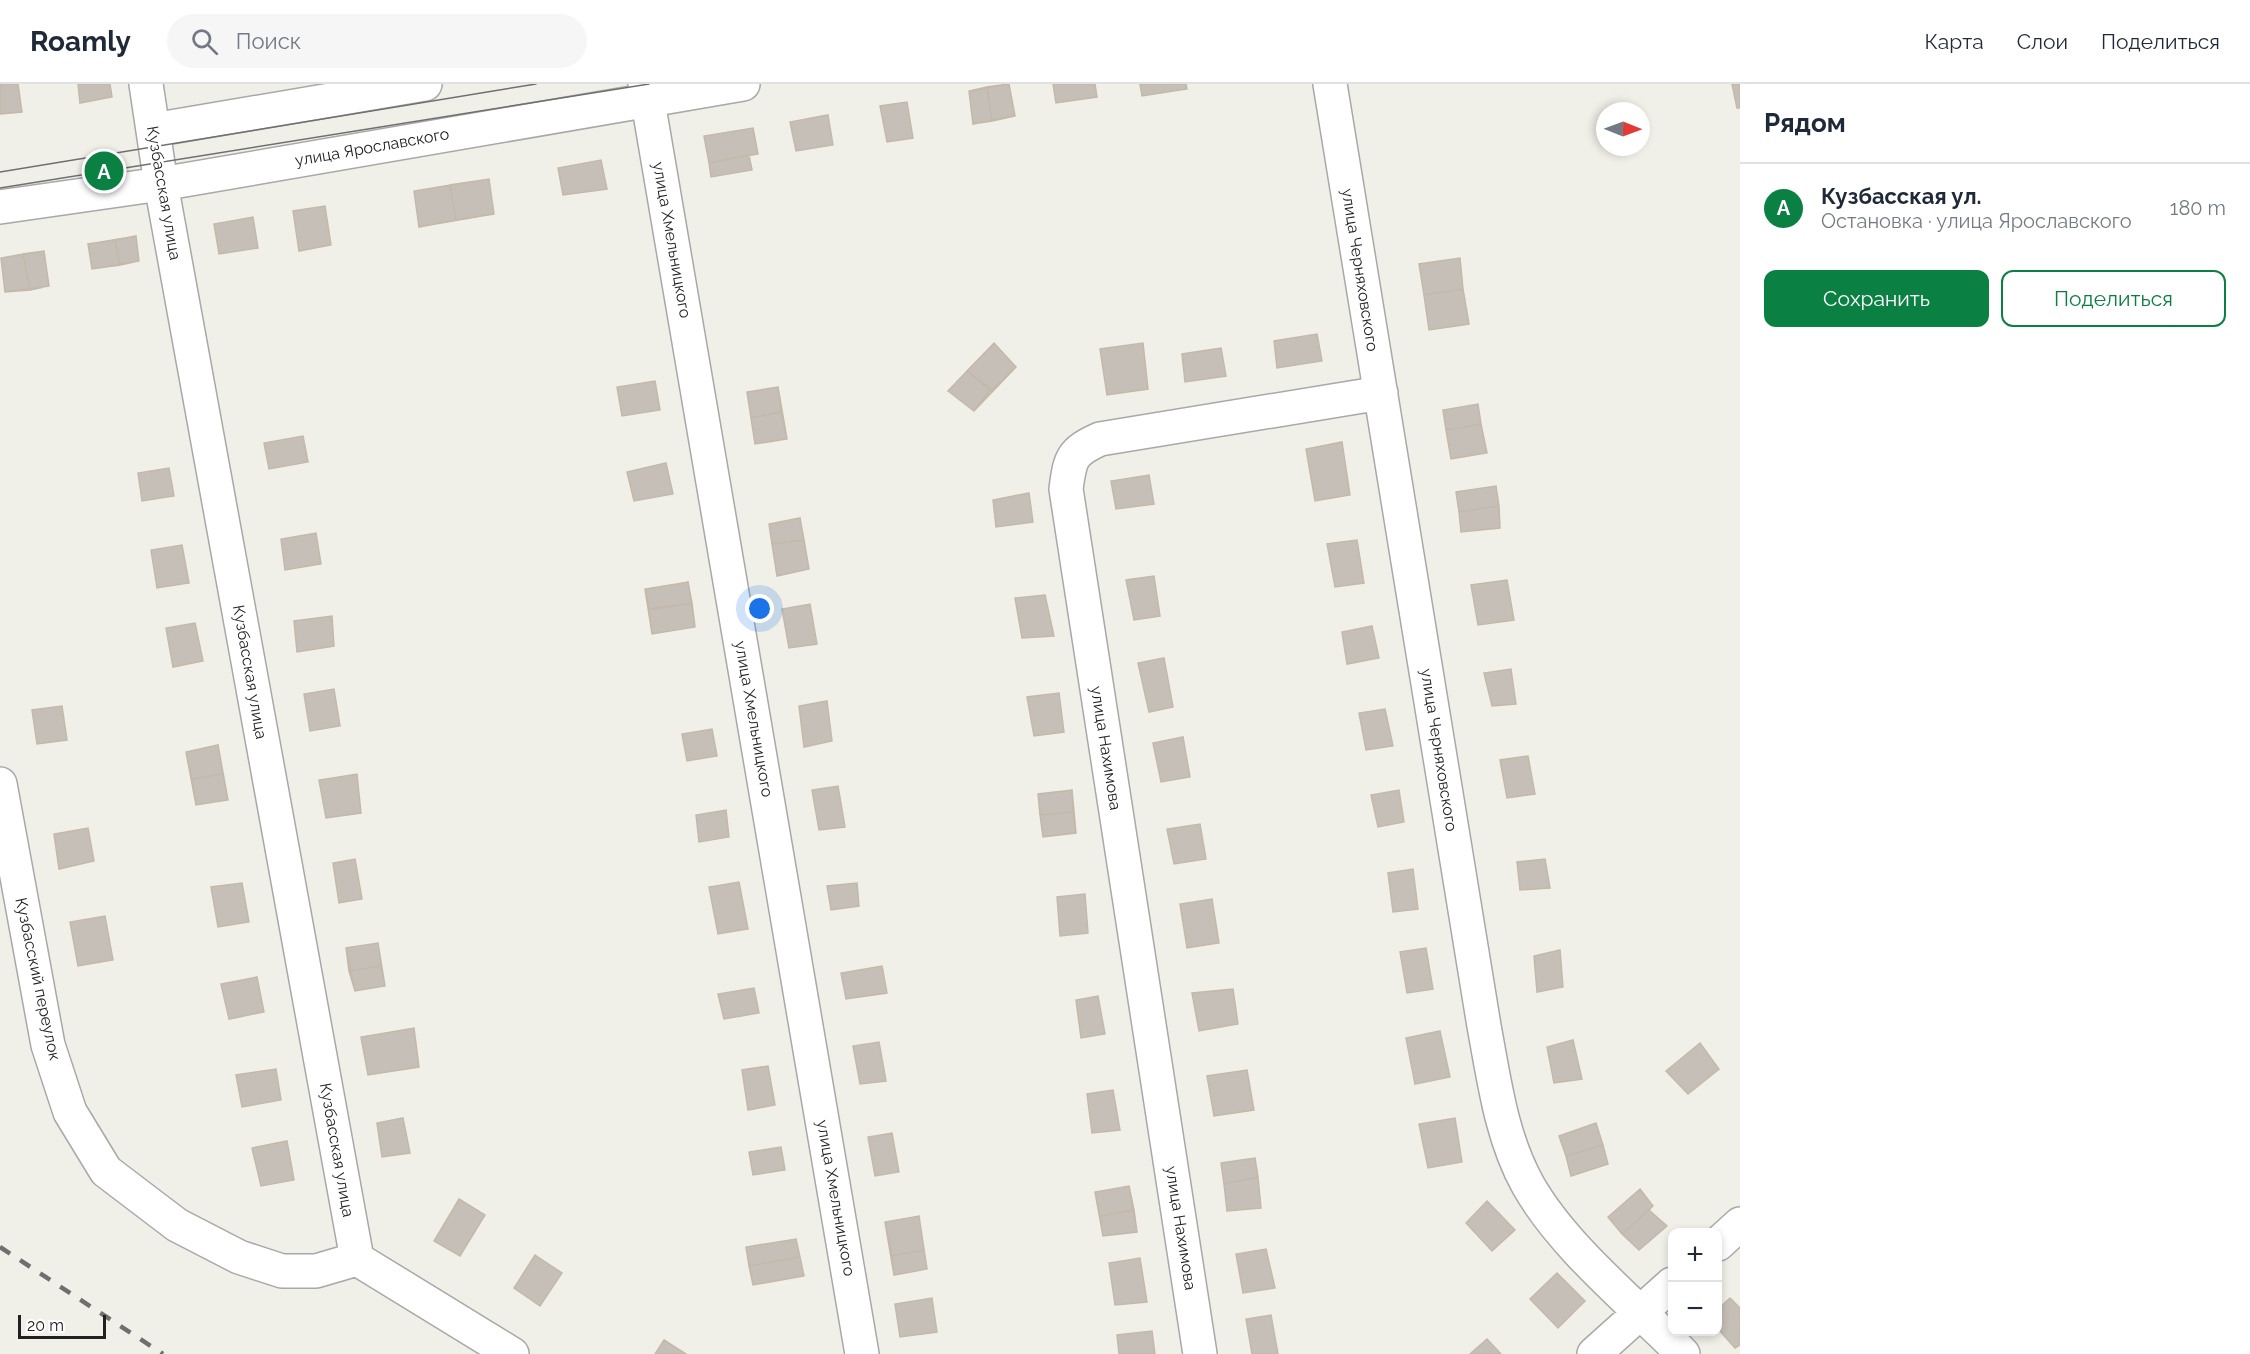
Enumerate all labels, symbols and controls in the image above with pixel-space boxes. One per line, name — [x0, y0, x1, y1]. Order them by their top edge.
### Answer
search box — [167, 14, 587, 68]
text: Roamly — [30, 25, 131, 58]
icon: search — [188, 25, 221, 58]
text: Поиск — [236, 28, 301, 54]
text: Карта — [1925, 29, 1984, 54]
text: Слои — [2017, 29, 2068, 54]
text: Поделиться — [2101, 29, 2220, 54]
north arrow — [1596, 102, 1650, 156]
text: Рядом — [1764, 108, 1846, 138]
street label: улица Ярославского — [293, 124, 451, 170]
street label: Кузбасская улица — [143, 125, 185, 261]
pin: A — [84, 148, 124, 194]
street label: улица Хмельницкого — [649, 160, 695, 320]
text: Кузбасская ул. — [1821, 183, 1982, 209]
street label: улица Черняховского — [1338, 187, 1382, 353]
text: A — [1777, 196, 1790, 220]
text: 180 m — [2170, 196, 2226, 220]
text: Остановка · улица Ярославского — [1821, 209, 2132, 233]
button: Сохранить — [1764, 270, 1989, 327]
button: Поделиться — [2001, 270, 2226, 327]
your location — [745, 594, 774, 623]
street label: Кузбасская улица — [229, 604, 271, 740]
street label: улица Хмельницкого — [731, 639, 777, 799]
street label: улица Черняховского — [1417, 667, 1461, 833]
street label: улица Нахимова — [1087, 685, 1125, 811]
street label: Кузбасский переулок — [11, 896, 65, 1062]
street label: Кузбасская улица — [316, 1082, 358, 1218]
street label: улица Хмельницкого — [813, 1118, 859, 1278]
street label: улица Нахимова — [1162, 1165, 1200, 1291]
map controls — [1668, 1228, 1722, 1336]
button: + — [1668, 1228, 1722, 1282]
button: − — [1668, 1282, 1722, 1336]
scale bar — [18, 1312, 106, 1340]
text: 20 m — [27, 1316, 64, 1335]

